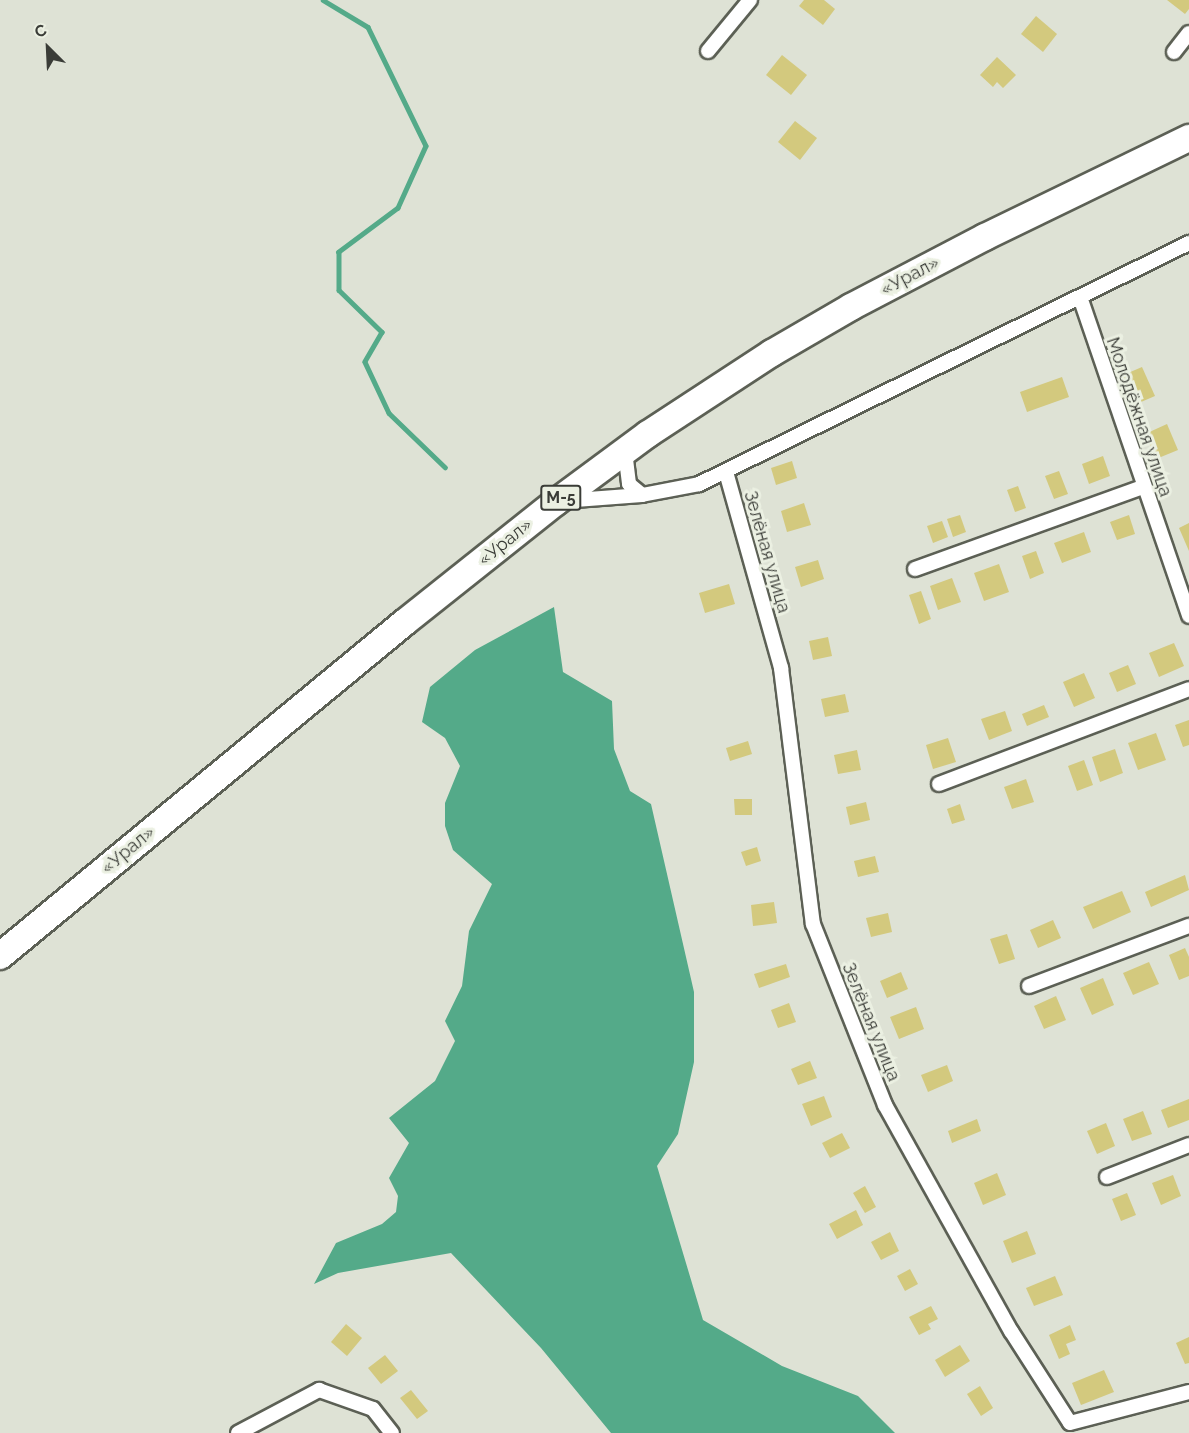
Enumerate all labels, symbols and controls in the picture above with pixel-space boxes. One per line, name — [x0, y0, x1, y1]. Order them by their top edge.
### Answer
north arrow — [18, 18, 78, 78]
text: С — [32, 20, 49, 42]
street label: «Урал» — [877, 252, 943, 300]
street label: Молодёжная улица — [1101, 334, 1177, 500]
road number: М-5 — [540, 485, 582, 511]
street label: Зелёная улица — [739, 488, 795, 616]
street label: «Урал» — [474, 514, 536, 570]
street label: «Урал» — [97, 822, 159, 878]
street label: Зелёная улица — [837, 959, 905, 1085]

